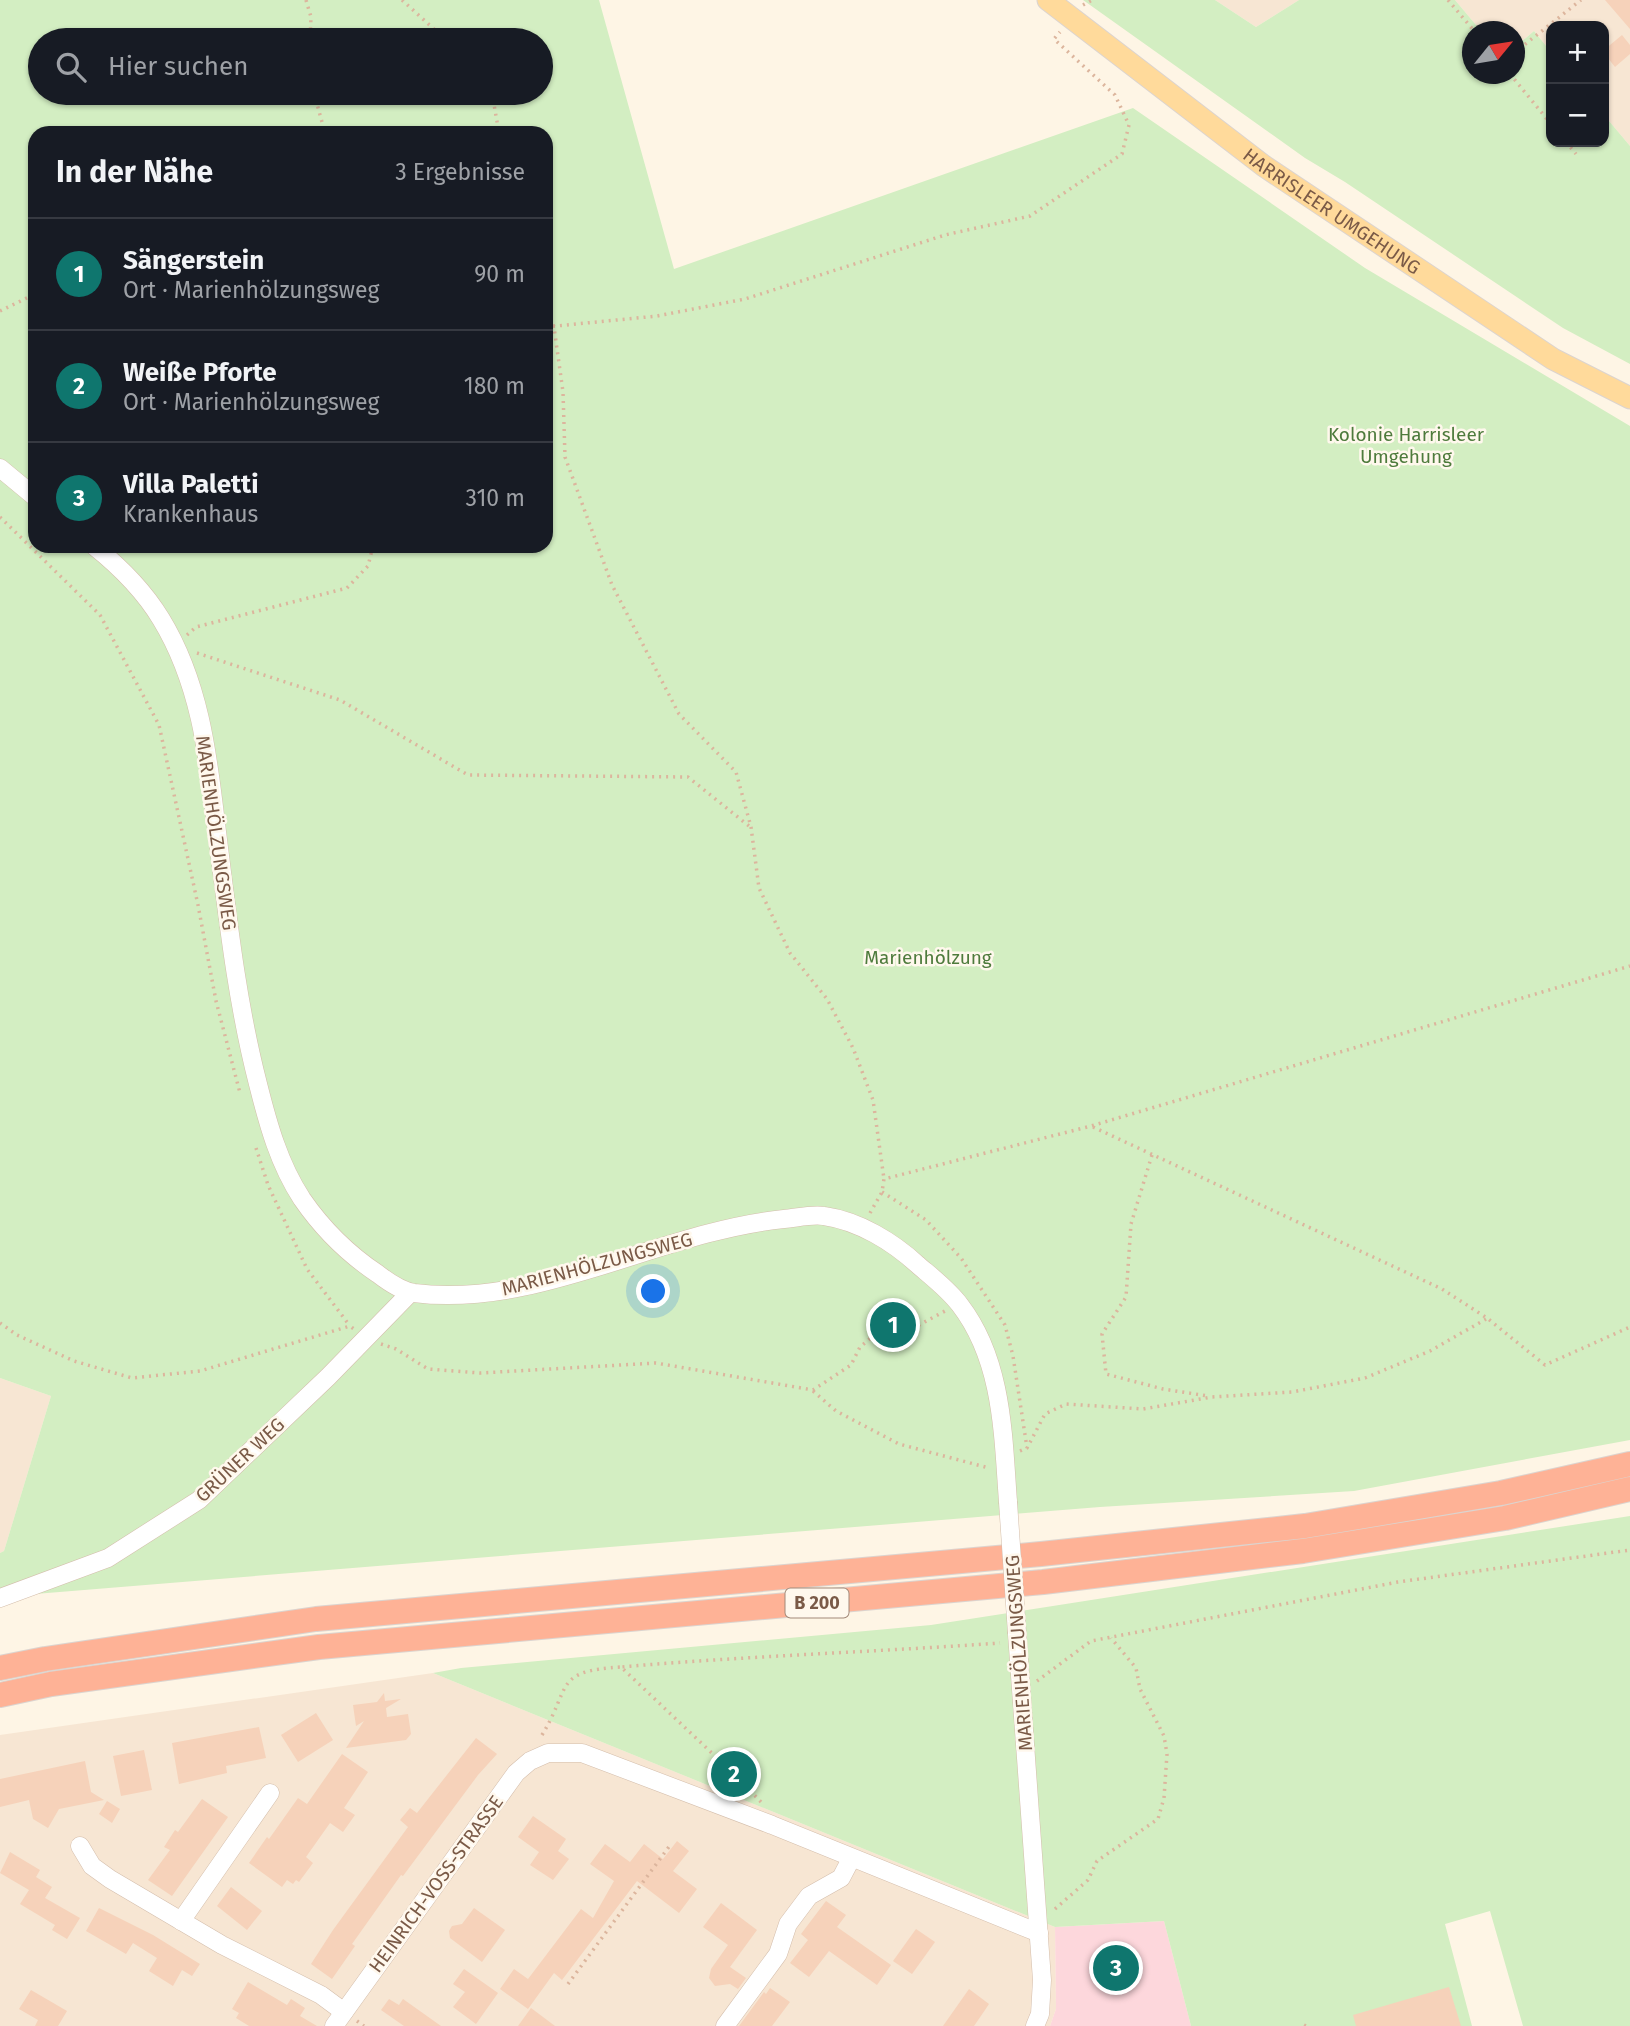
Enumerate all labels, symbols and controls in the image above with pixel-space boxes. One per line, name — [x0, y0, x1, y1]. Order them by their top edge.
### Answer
north arrow — [1462, 21, 1525, 84]
map controls — [1546, 21, 1609, 147]
button: + — [1546, 21, 1609, 84]
search box — [28, 28, 553, 105]
icon: search — [52, 48, 90, 86]
text: Hier suchen — [108, 51, 248, 82]
button: − — [1546, 84, 1609, 147]
street label: HARRISLEER UMGEHUNG — [1239, 143, 1425, 279]
text: In der Nähe — [56, 154, 213, 190]
text: 3 Ergebnisse — [395, 158, 525, 186]
text: Sängerstein — [123, 245, 264, 276]
text: 1 — [74, 260, 84, 288]
text: 90 m — [474, 260, 525, 288]
text: Ort · Marienhölzungsweg — [123, 276, 380, 304]
text: Weiße Pforte — [123, 357, 277, 388]
text: 2 — [73, 372, 85, 400]
text: 180 m — [464, 372, 525, 400]
text: Ort · Marienhölzungsweg — [123, 388, 380, 416]
park label: Kolonie Harrisleer Umgehung — [1328, 423, 1485, 468]
text: Villa Paletti — [123, 469, 258, 500]
text: 3 — [73, 484, 85, 512]
text: 310 m — [465, 484, 525, 512]
text: Krankenhaus — [123, 500, 258, 528]
street label: MARIENHÖLZUNGSWEG — [191, 734, 241, 932]
park label: Marienhölzung — [864, 946, 992, 969]
street label: MARIENHÖLZUNGSWEG — [499, 1227, 695, 1301]
your location — [636, 1274, 670, 1308]
pin: 1 — [870, 1299, 916, 1351]
street label: GRÜNER WEG — [191, 1413, 289, 1507]
street label: MARIENHÖLZUNGSWEG — [1001, 1554, 1037, 1752]
road number: B 200 — [786, 1588, 848, 1618]
pin: 2 — [711, 1748, 757, 1800]
street label: HEINRICH-VOSS-STRASSE — [364, 1791, 508, 1977]
pin: 3 — [1093, 1942, 1139, 1994]

